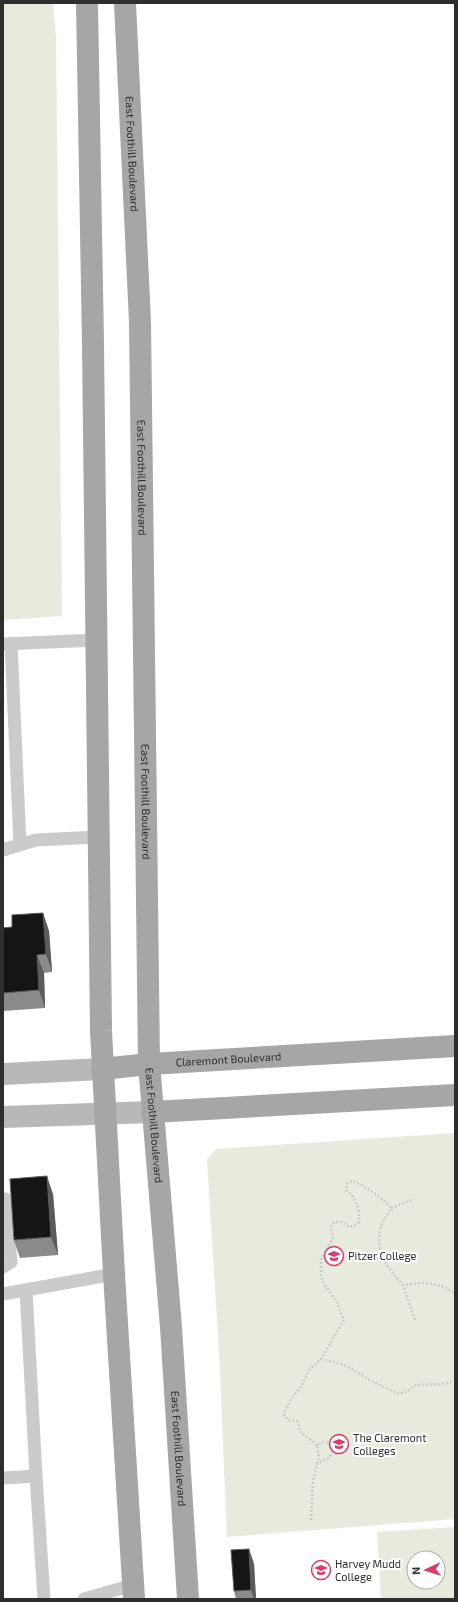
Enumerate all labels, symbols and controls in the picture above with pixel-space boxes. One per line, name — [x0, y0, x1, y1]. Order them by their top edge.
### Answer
street label: East Foothill Boulevard — [123, 96, 142, 212]
street label: East Foothill Boulevard — [135, 420, 150, 536]
street label: East Foothill Boulevard — [139, 744, 154, 860]
street label: Claremont Boulevard — [175, 1049, 282, 1068]
street label: East Foothill Boulevard — [143, 1067, 166, 1184]
school or university icon: Pitzer College — [323, 1245, 345, 1267]
place label: Pitzer College — [348, 1249, 417, 1262]
street label: East Foothill Boulevard — [169, 1390, 189, 1507]
place label: The Claremont Colleges — [353, 1431, 426, 1457]
school or university icon: The Claremont Colleges — [328, 1433, 350, 1455]
north arrow — [406, 1550, 446, 1590]
place label: Harvey Mudd College — [335, 1557, 401, 1583]
school or university icon: Harvey Mudd College — [310, 1559, 332, 1581]
text: N — [409, 1566, 422, 1575]

